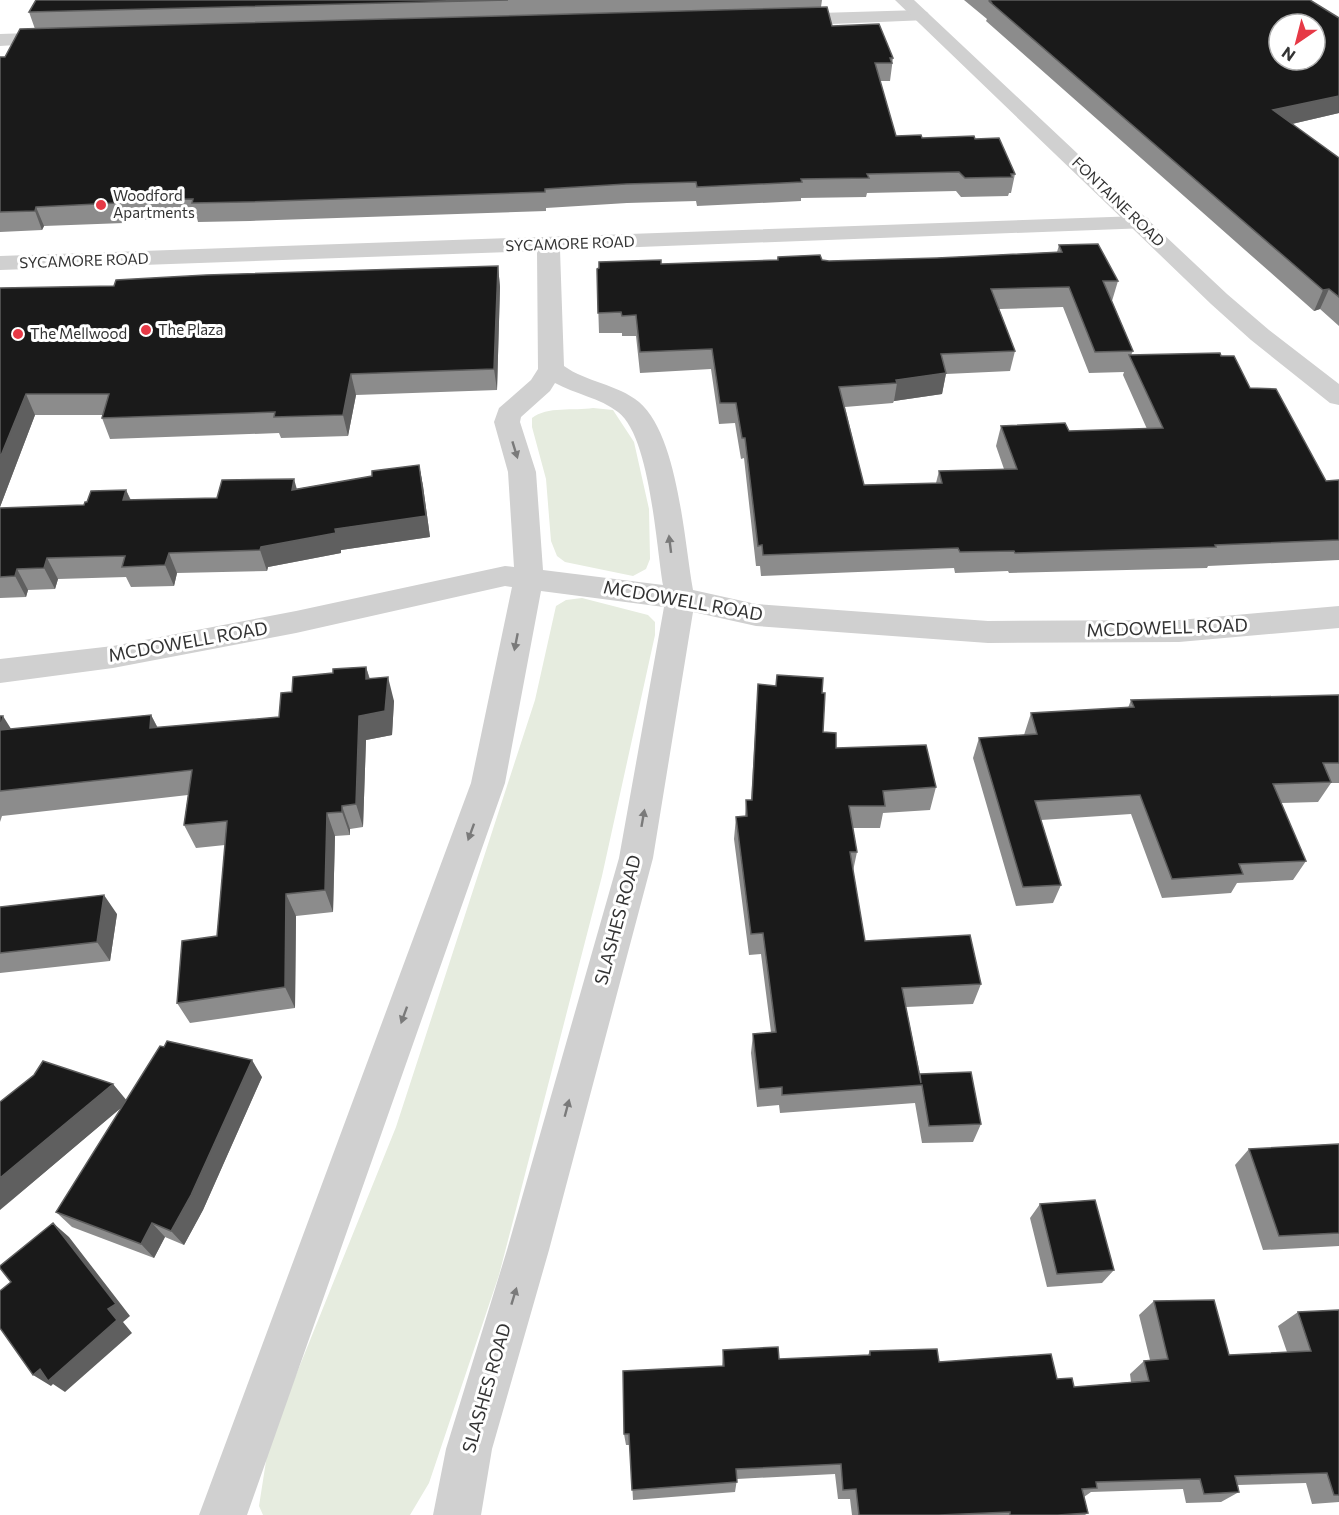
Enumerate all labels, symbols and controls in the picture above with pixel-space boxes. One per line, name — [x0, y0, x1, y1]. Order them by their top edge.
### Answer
north arrow — [1267, 12, 1327, 72]
text: N — [1278, 43, 1298, 66]
street label: FONTAINE ROAD — [1069, 153, 1169, 250]
place label: Woodford Apartments — [113, 186, 195, 221]
marker: Woodford Apartments — [94, 198, 108, 212]
street label: SYCAMORE ROAD — [505, 232, 635, 254]
street label: SYCAMORE ROAD — [19, 249, 149, 271]
place label: The Plaza — [158, 320, 223, 338]
marker: The Plaza — [139, 323, 153, 337]
place label: The Mellwood — [30, 324, 127, 342]
marker: The Mellwood — [11, 327, 25, 341]
one-way arrow — [511, 441, 521, 459]
one-way arrow — [665, 534, 674, 553]
street label: MCDOWELL ROAD — [602, 575, 765, 625]
street label: MCDOWELL ROAD — [1086, 613, 1248, 641]
street label: MCDOWELL ROAD — [106, 616, 269, 666]
one-way arrow — [511, 633, 520, 652]
one-way arrow — [639, 809, 648, 828]
one-way arrow — [465, 823, 475, 841]
street label: SLASHES ROAD — [589, 852, 645, 987]
one-way arrow — [399, 1006, 409, 1024]
one-way arrow — [563, 1099, 572, 1117]
one-way arrow — [510, 1287, 519, 1305]
street label: SLASHES ROAD — [457, 1320, 515, 1455]

